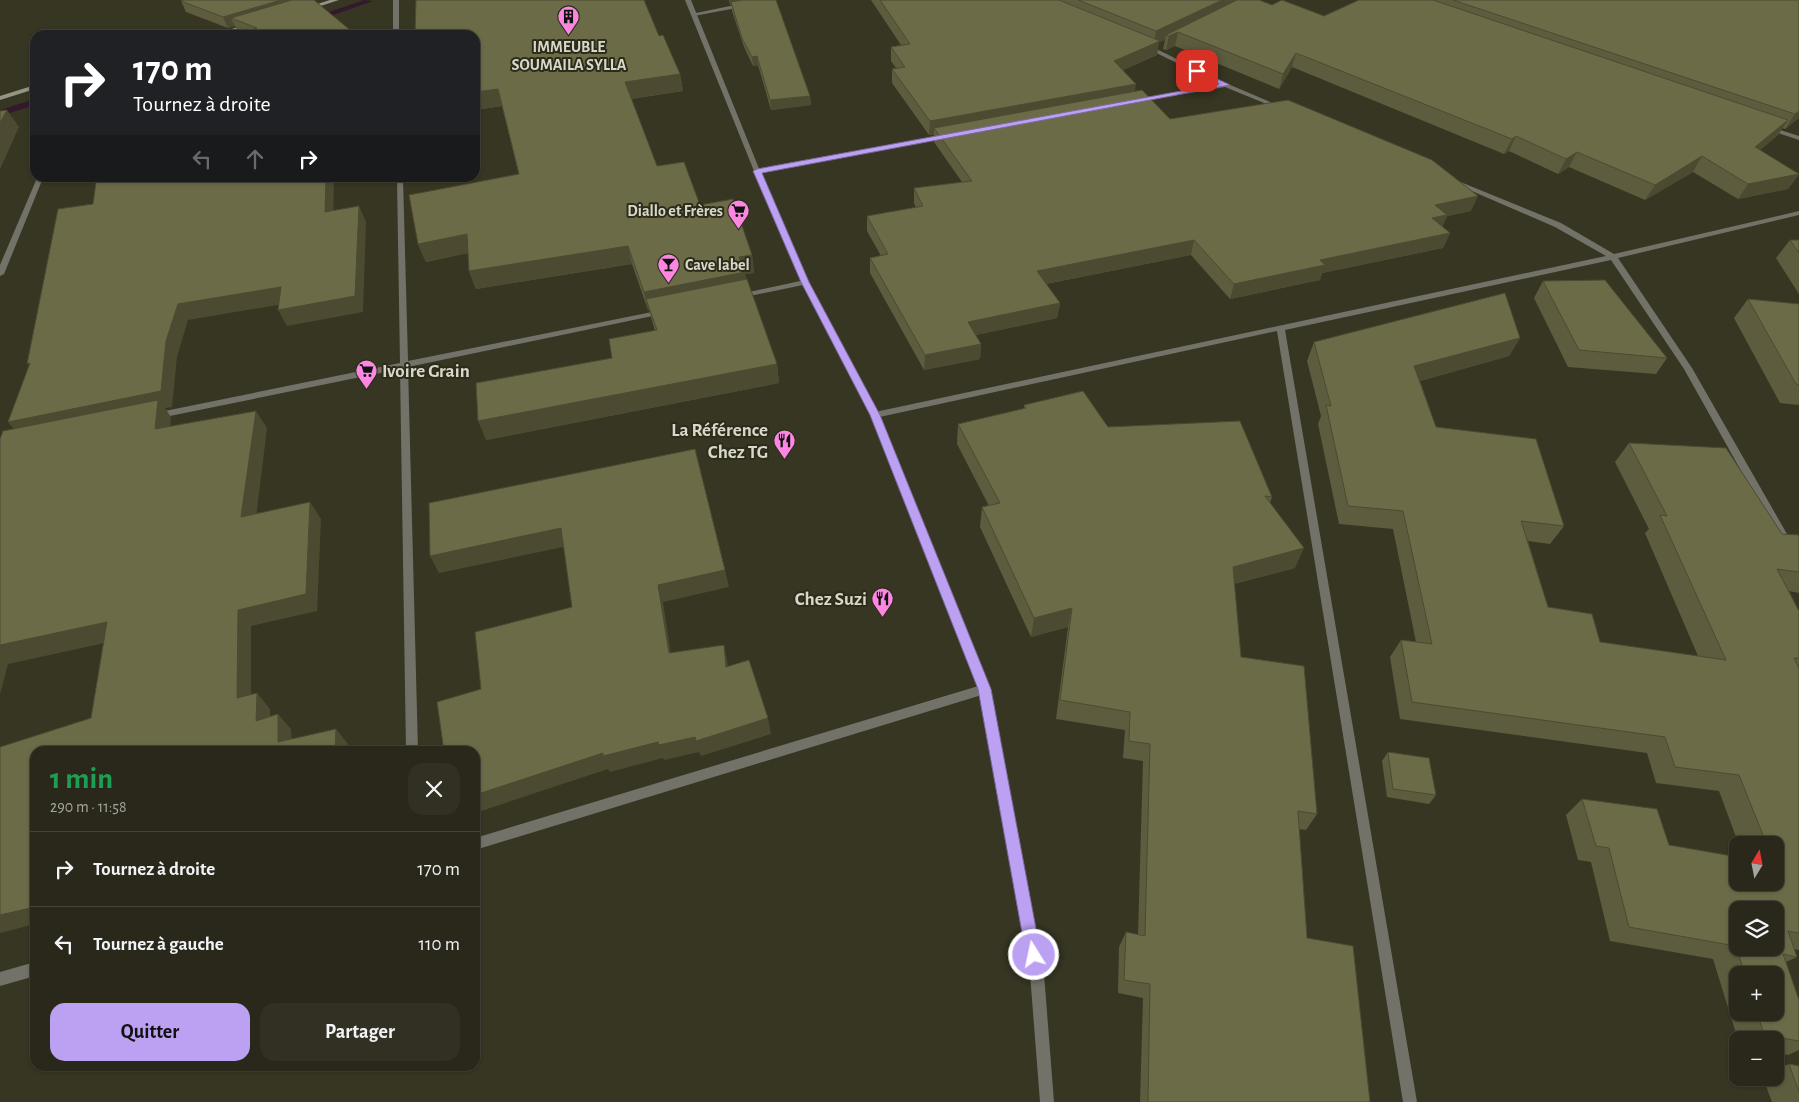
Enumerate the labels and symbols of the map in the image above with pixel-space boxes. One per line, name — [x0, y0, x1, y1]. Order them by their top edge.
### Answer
building icon: IMMEUBLE SOUMAILA SYLLA — [557, 5, 581, 36]
place label: IMMEUBLE SOUMAILA SYLLA — [512, 39, 627, 73]
pin — [1176, 50, 1218, 92]
supermarket icon: Diallo et Frères — [727, 198, 751, 229]
place label: Diallo et Frères — [627, 203, 723, 219]
bar icon: Cave label — [657, 252, 681, 283]
place label: Cave label — [685, 257, 750, 273]
supermarket icon: Ivoire Grain — [354, 358, 378, 389]
place label: Ivoire Grain — [382, 362, 470, 381]
place label: La Référence Chez TG — [671, 421, 768, 462]
restaurant icon: La Référence Chez TG — [772, 428, 796, 459]
restaurant icon: Chez Suzi — [871, 586, 895, 617]
place label: Chez Suzi — [795, 590, 867, 609]
north arrow — [1729, 836, 1784, 891]
position arrow — [1007, 928, 1059, 980]

